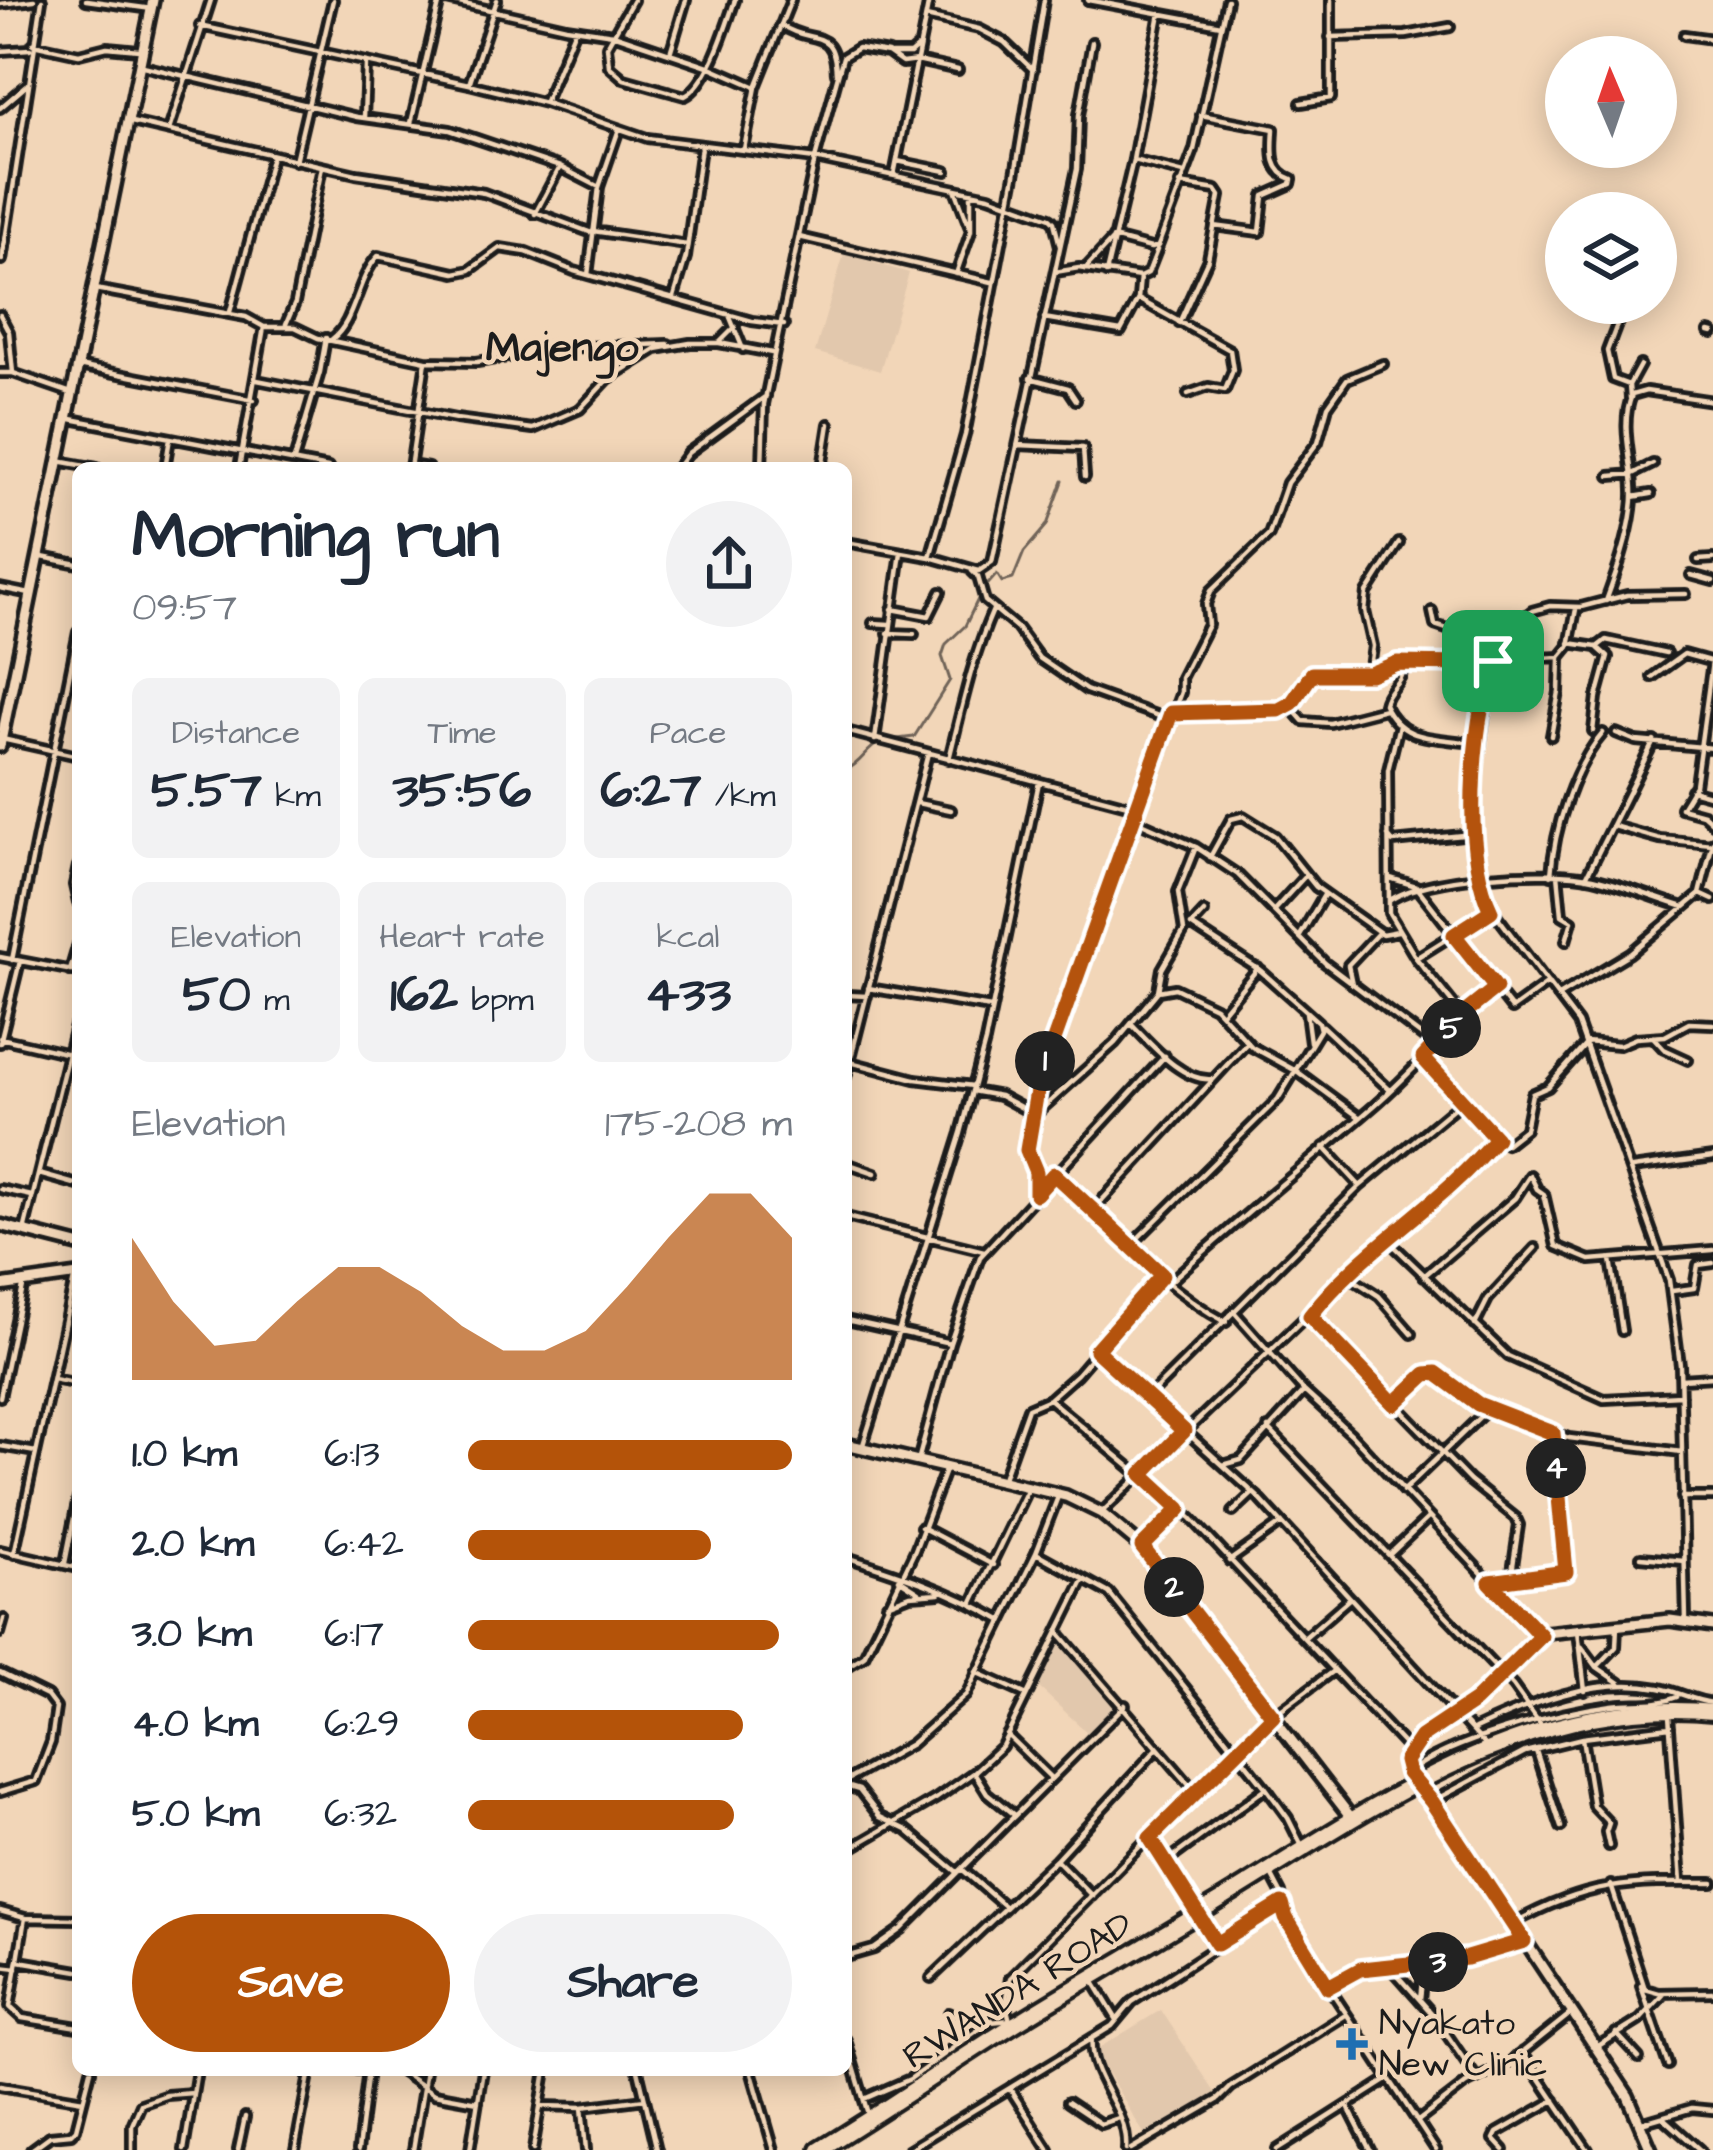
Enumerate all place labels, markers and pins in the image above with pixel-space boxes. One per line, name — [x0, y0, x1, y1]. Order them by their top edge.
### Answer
pin — [1442, 610, 1544, 712]
pin: 5 — [1421, 998, 1481, 1058]
pin: 1 — [1015, 1031, 1075, 1091]
pin: 4 — [1526, 1438, 1586, 1498]
pin: 2 — [1144, 1557, 1204, 1617]
pin: 3 — [1408, 1932, 1468, 1992]
place label: Nyakato New Clinic — [1379, 1998, 1547, 2090]
marker: Nyakato New Clinic — [1336, 2028, 1368, 2060]

